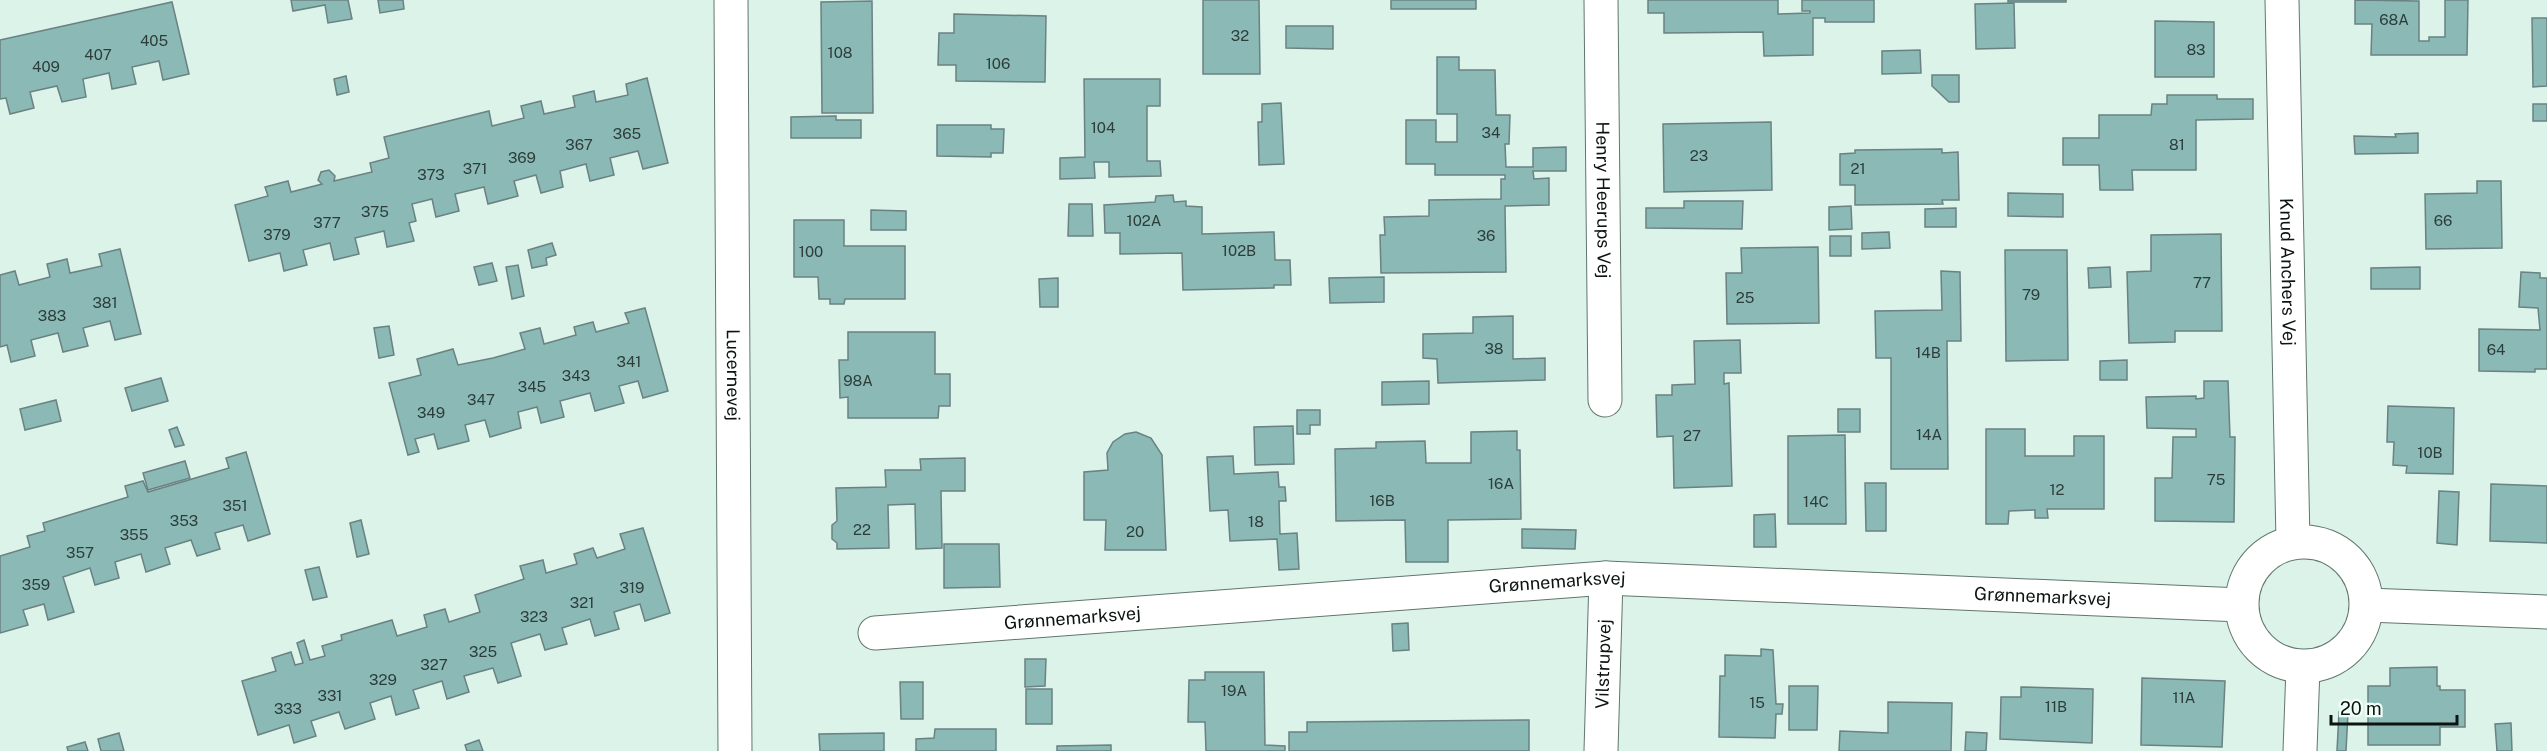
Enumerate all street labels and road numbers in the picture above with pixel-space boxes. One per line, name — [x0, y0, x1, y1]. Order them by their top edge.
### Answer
street label: Henry Heerups Vej — [1592, 121, 1615, 279]
street label: Knud Anchers Vej — [2276, 198, 2300, 346]
street label: Lucernevej — [723, 329, 744, 421]
street label: Grønnemarksvej — [1488, 567, 1626, 597]
street label: Grønnemarksvej — [1974, 583, 2111, 609]
street label: Grønnemarksvej — [1003, 602, 1142, 633]
street label: Vilstrupvej — [1591, 619, 1615, 709]

